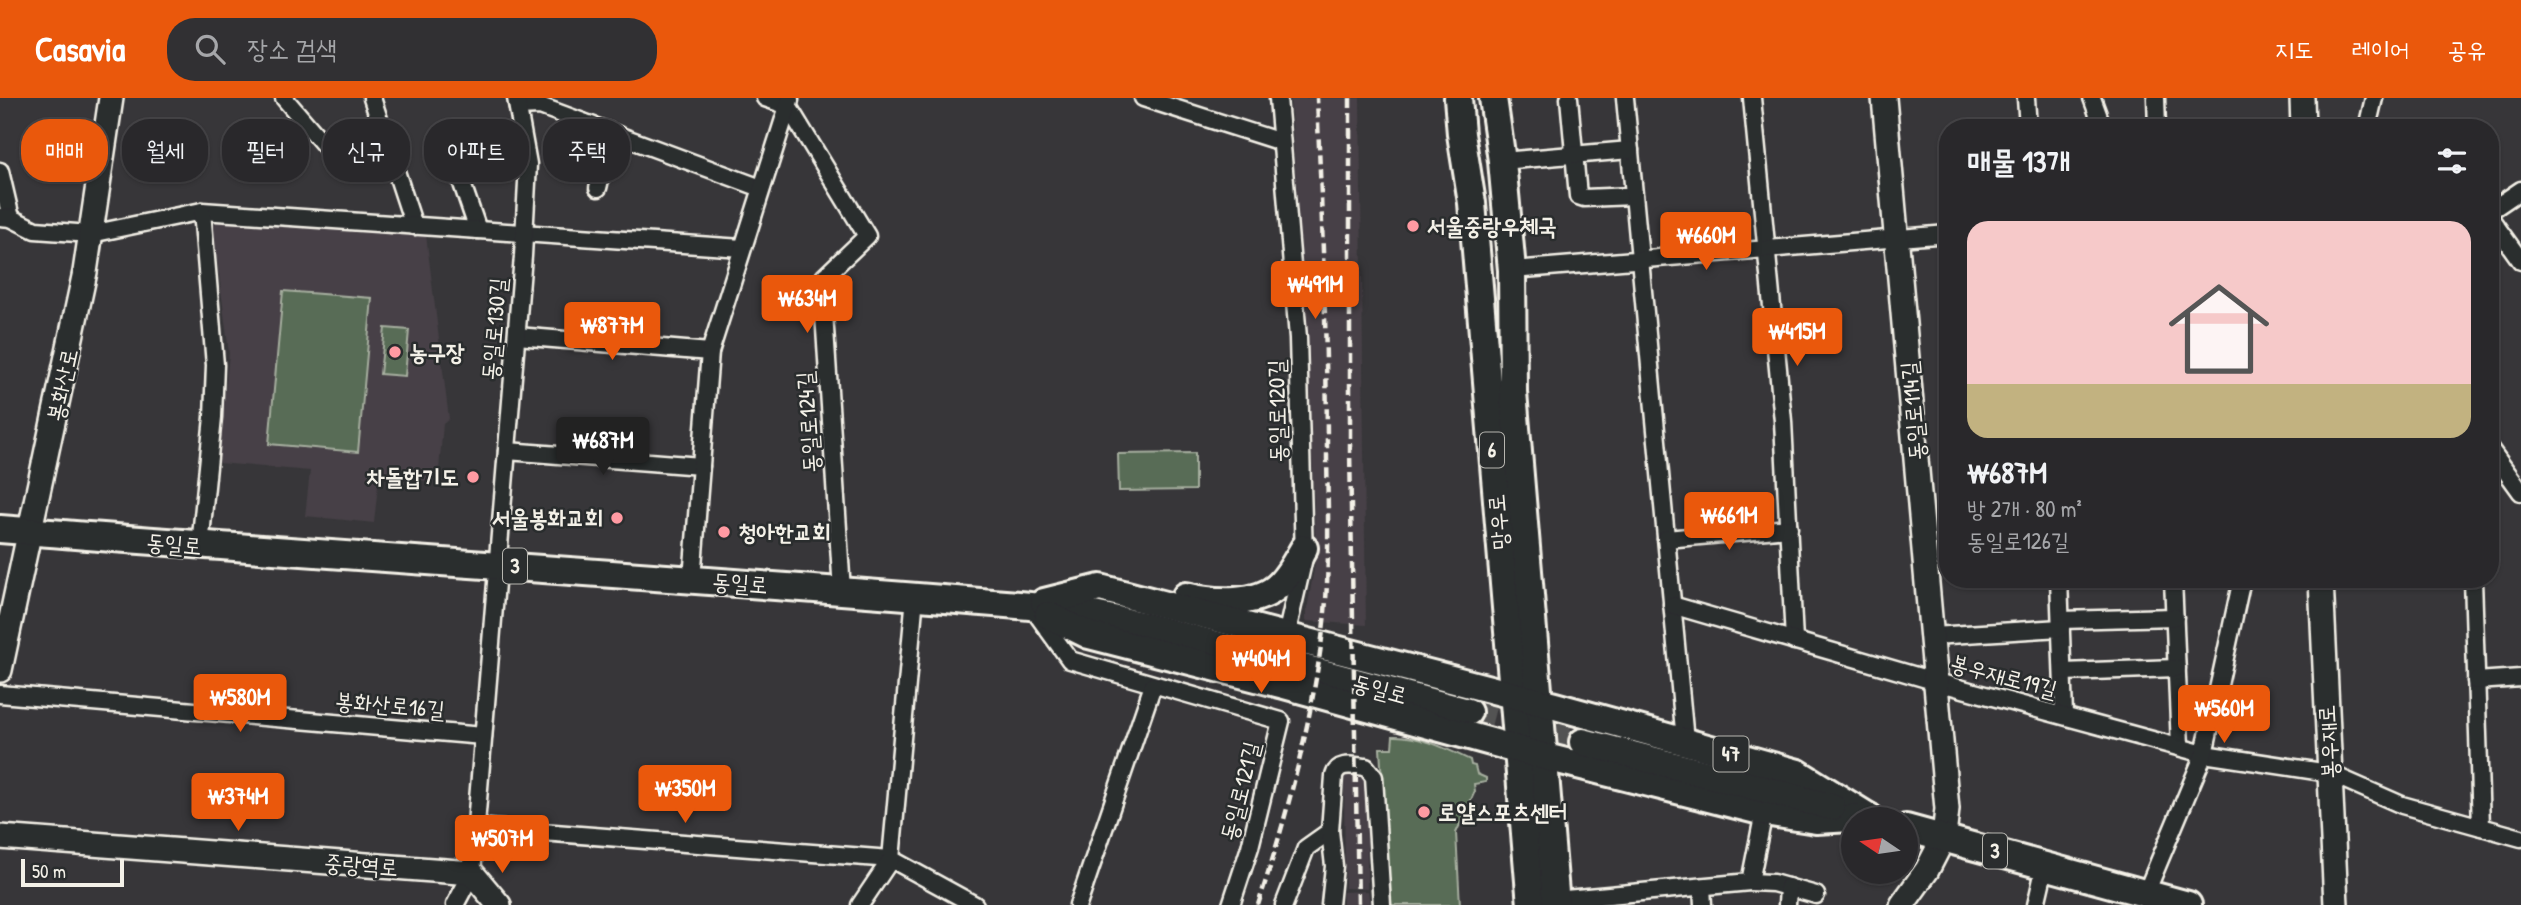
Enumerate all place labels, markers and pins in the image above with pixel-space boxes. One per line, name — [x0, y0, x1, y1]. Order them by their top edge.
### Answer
place label: 서울중랑우체국 — [1427, 210, 1557, 241]
pin: ₩660M — [1657, 212, 1755, 272]
marker: 서울중랑우체국 — [1405, 218, 1421, 234]
pin: ₩491M — [1266, 262, 1364, 321]
pin: ₩634M — [758, 275, 856, 335]
pin: ₩877M — [563, 302, 661, 362]
pin: ₩415M — [1748, 308, 1846, 368]
place label: 농구장 — [409, 336, 465, 367]
marker: 농구장 — [387, 344, 403, 360]
pin: ₩687M — [554, 418, 652, 477]
place label: 차돌합기도 — [366, 461, 459, 492]
marker: 차돌합기도 — [465, 469, 481, 485]
pin: ₩661M — [1680, 492, 1778, 552]
place label: 서울봉화교회 — [492, 502, 603, 533]
marker: 서울봉화교회 — [609, 510, 625, 526]
place label: 청아한교회 — [738, 516, 831, 547]
marker: 청아한교회 — [716, 524, 732, 540]
pin: ₩404M — [1212, 636, 1310, 695]
pin: ₩580M — [191, 674, 289, 734]
pin: ₩560M — [2175, 686, 2273, 745]
pin: ₩350M — [636, 766, 734, 825]
pin: ₩374M — [189, 774, 287, 833]
place label: 로얄스포츠센터 — [1438, 796, 1568, 827]
marker: 로얄스포츠센터 — [1416, 804, 1432, 820]
pin: ₩507M — [453, 816, 551, 875]

